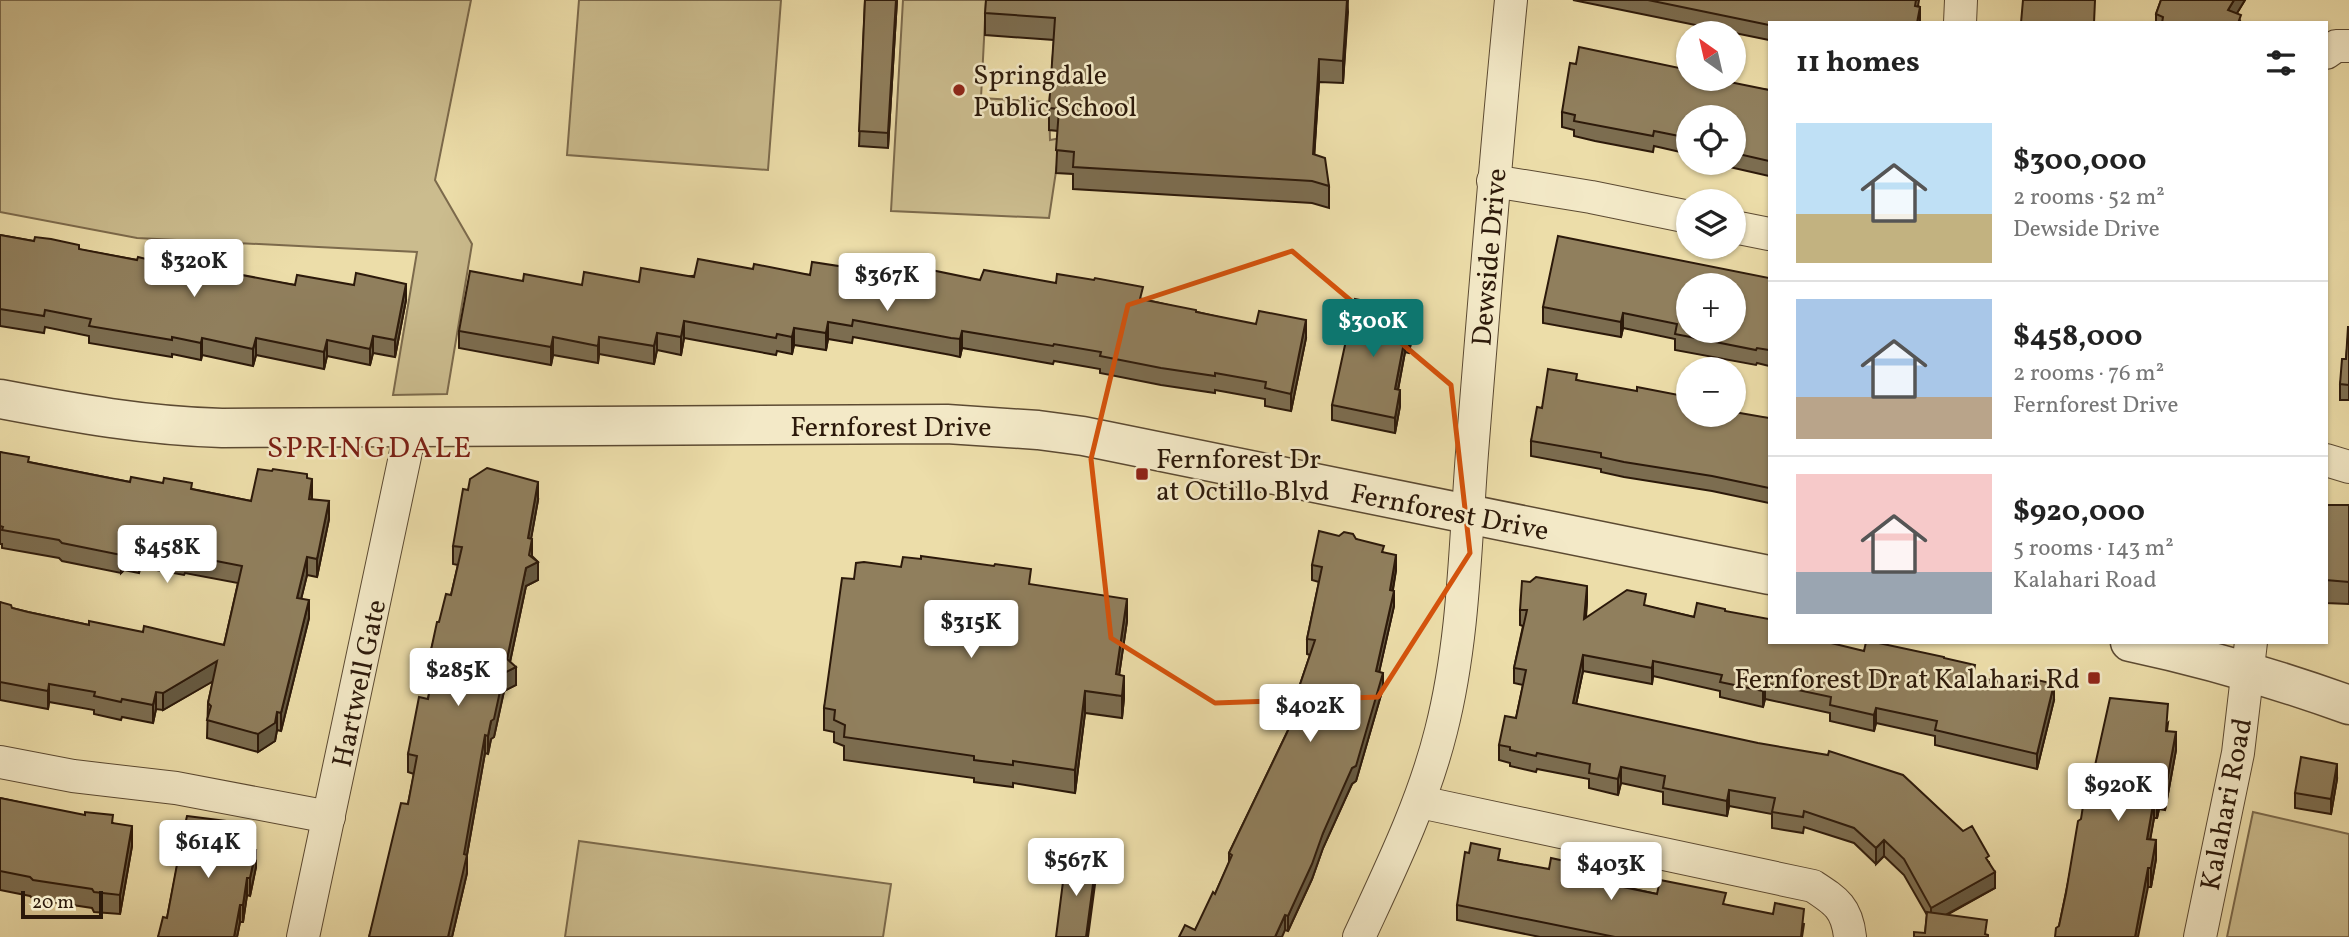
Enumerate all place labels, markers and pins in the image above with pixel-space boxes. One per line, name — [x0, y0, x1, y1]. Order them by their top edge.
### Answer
place label: Springdale Public School — [973, 57, 1137, 128]
marker: Springdale Public School — [951, 82, 967, 98]
pin: $320K — [145, 240, 243, 299]
pin: $367K — [838, 254, 936, 313]
pin: $300K — [1324, 300, 1422, 359]
place label: Fernforest Dr at Octillo Blvd — [1156, 441, 1330, 512]
marker: Fernforest Dr at Octillo Blvd — [1134, 466, 1150, 482]
pin: $458K — [118, 526, 216, 585]
pin: $315K — [922, 600, 1020, 660]
pin: $285K — [409, 648, 507, 708]
place label: Fernforest Dr at Kalahari Rd — [1734, 661, 2080, 700]
marker: Fernforest Dr at Kalahari Rd — [2086, 670, 2102, 686]
pin: $402K — [1261, 684, 1359, 744]
pin: $920K — [2069, 764, 2167, 823]
pin: $614K — [159, 820, 257, 880]
pin: $567K — [1027, 838, 1125, 898]
pin: $403K — [1562, 842, 1660, 902]

